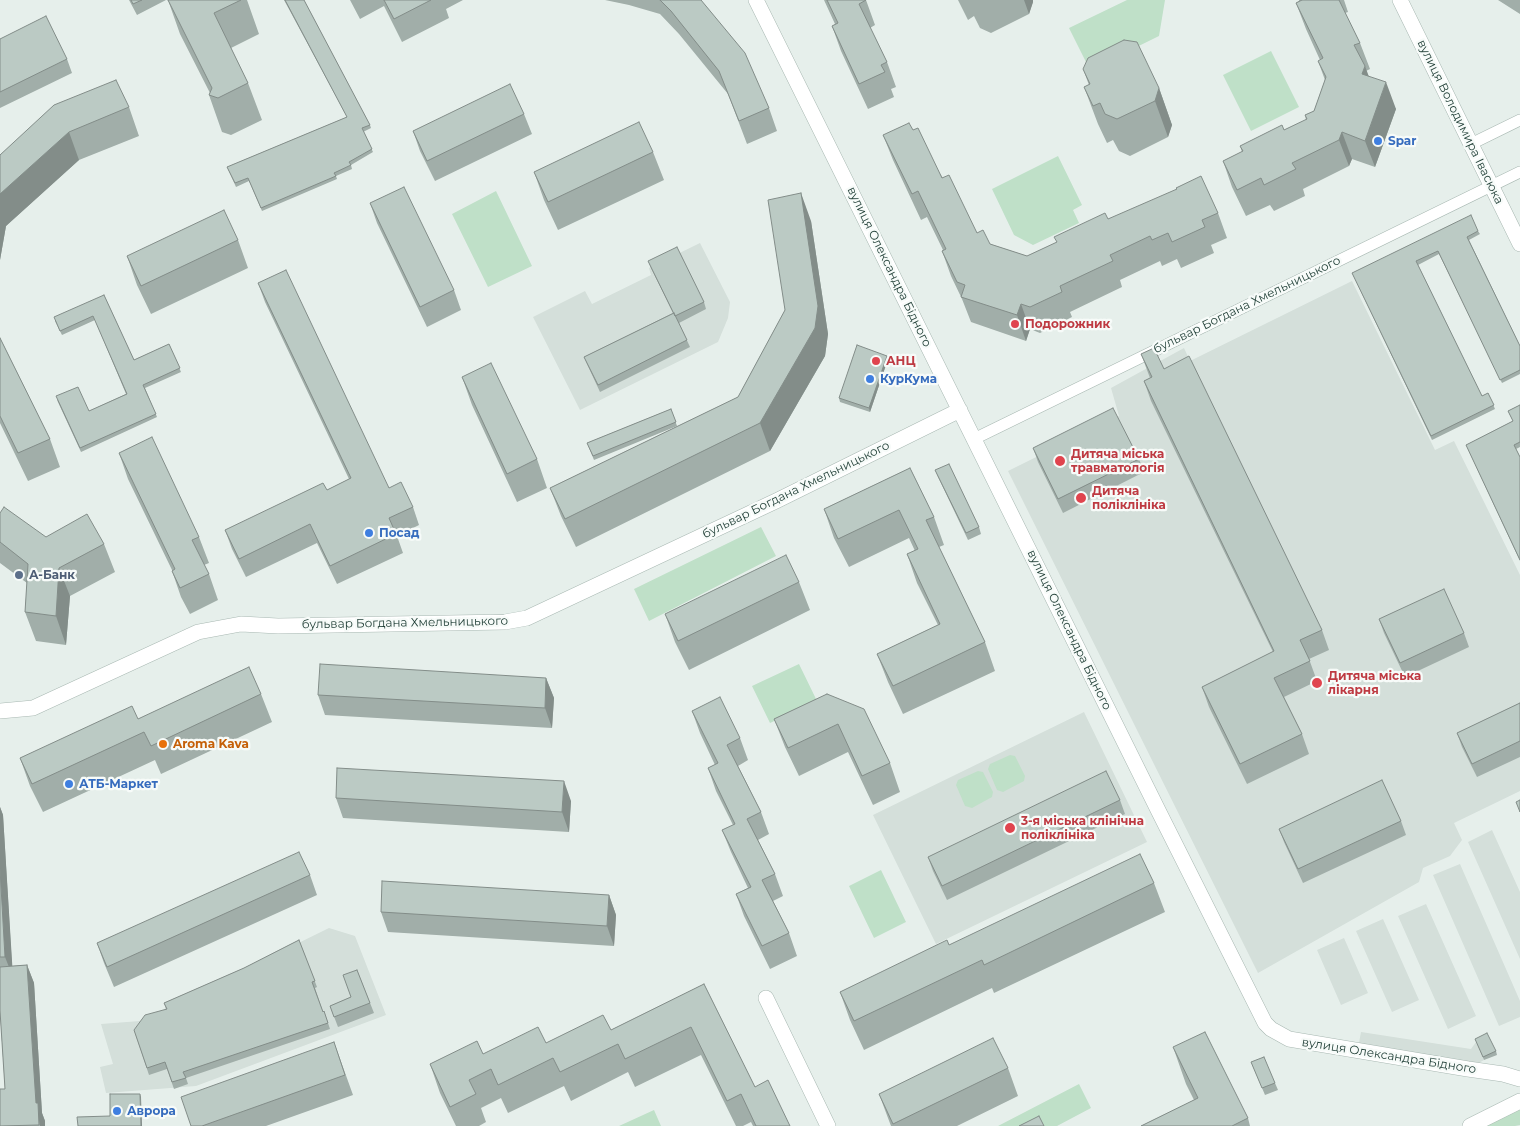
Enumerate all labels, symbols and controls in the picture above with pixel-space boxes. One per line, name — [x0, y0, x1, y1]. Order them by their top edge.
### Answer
street label: вулиця Володимира Івасюка — [1414, 37, 1506, 207]
place label: Spar — [1388, 134, 1416, 148]
marker: Spar — [1372, 135, 1384, 147]
street label: вулиця Олександра Бідного — [844, 185, 934, 349]
street label: бульвар Богдана Хмельницького — [1151, 253, 1343, 357]
place label: Подорожник — [1025, 317, 1110, 331]
marker: Подорожник — [1009, 318, 1021, 330]
place label: АНЦ — [886, 354, 915, 368]
marker: АНЦ — [870, 355, 882, 367]
place label: КурКума — [880, 372, 937, 386]
marker: КурКума — [864, 373, 876, 385]
street label: бульвар Богдана Хмельницького — [700, 438, 892, 542]
place label: Дитяча міська травматологія — [1071, 447, 1164, 475]
marker: Дитяча міська травматологія — [1053, 454, 1067, 468]
place label: Дитяча поліклініка — [1092, 484, 1166, 512]
marker: Дитяча поліклініка — [1074, 491, 1088, 505]
place label: Посад — [379, 526, 419, 540]
marker: Посад — [363, 527, 375, 539]
street label: вулиця Олександра Бідного — [1024, 548, 1114, 712]
place label: А-Банк — [29, 568, 75, 582]
marker: А-Банк — [13, 569, 25, 581]
street label: бульвар Богдана Хмельницького — [302, 614, 508, 632]
place label: Дитяча міська лікарня — [1328, 669, 1421, 697]
marker: Дитяча міська лікарня — [1310, 676, 1324, 690]
place label: Aroma Kava — [173, 737, 249, 751]
marker: Aroma Kava — [157, 738, 169, 750]
place label: АТБ-Маркет — [79, 777, 158, 791]
marker: АТБ-Маркет — [63, 778, 75, 790]
place label: 3-я міська клінічна поліклініка — [1021, 814, 1144, 842]
marker: 3-я міська клінічна поліклініка — [1003, 821, 1017, 835]
street label: вулиця Олександра Бідного — [1301, 1035, 1477, 1077]
place label: Аврора — [127, 1104, 176, 1118]
marker: Аврора — [111, 1105, 123, 1117]

